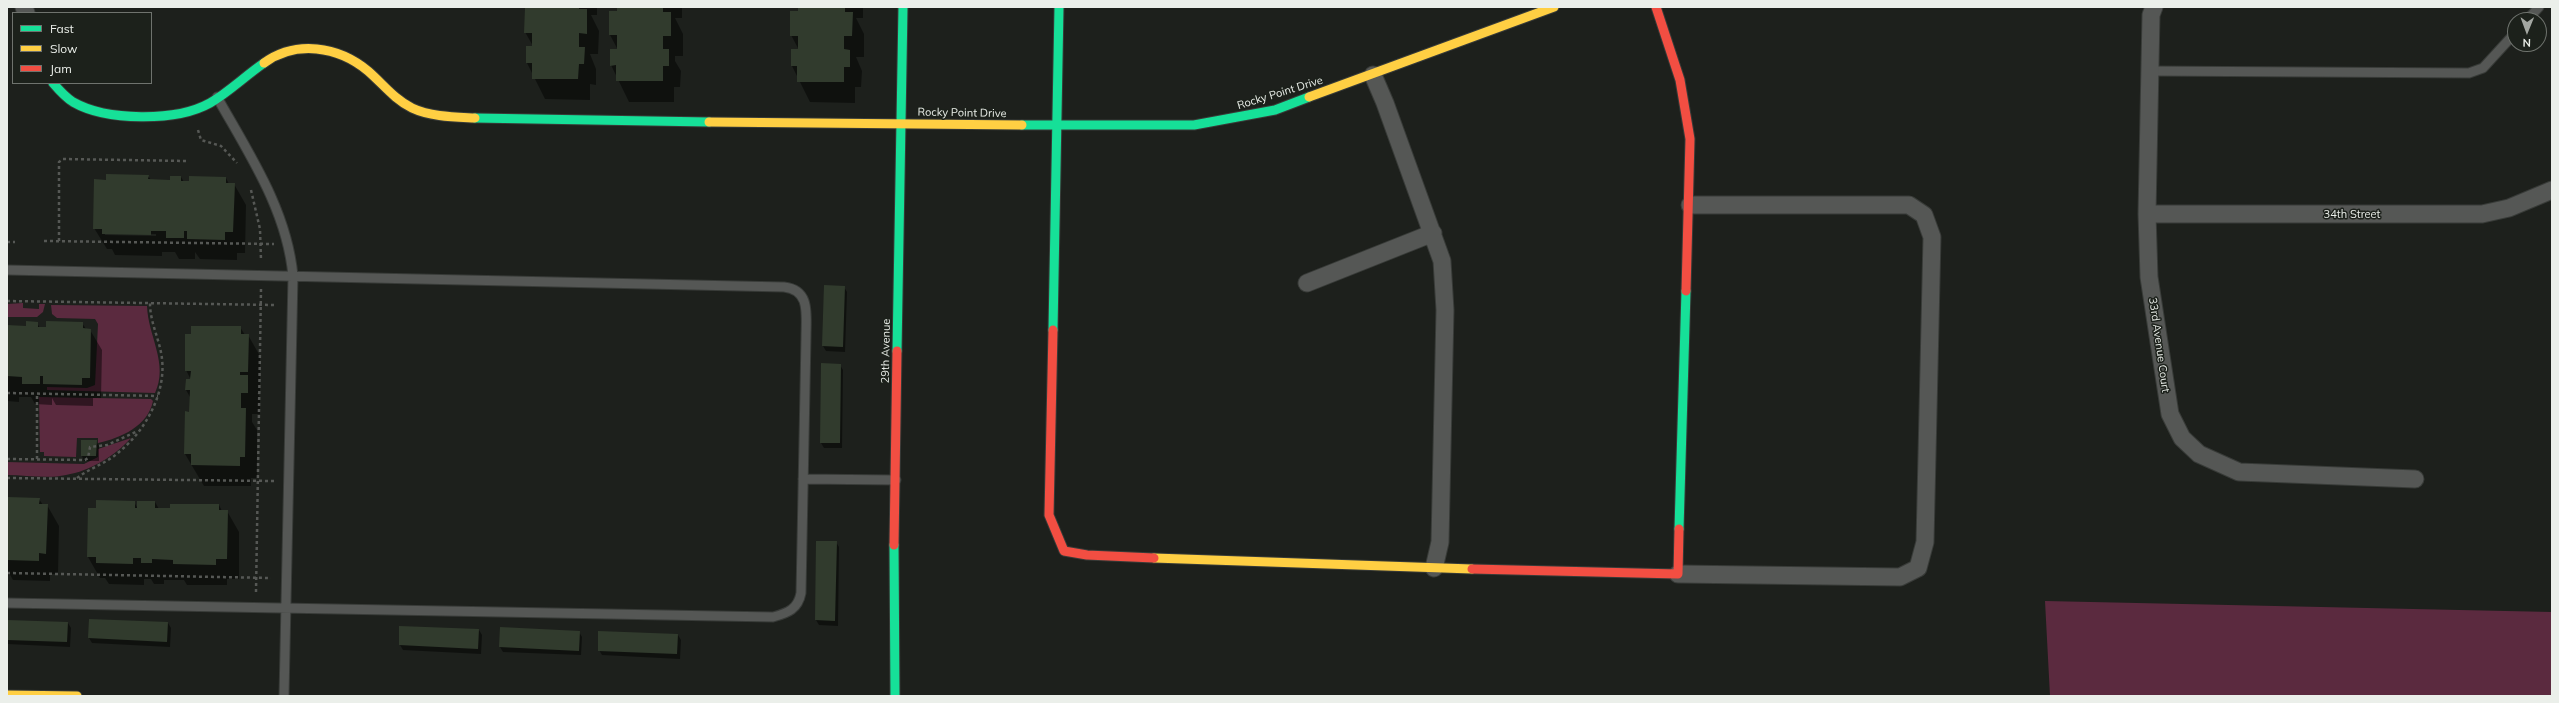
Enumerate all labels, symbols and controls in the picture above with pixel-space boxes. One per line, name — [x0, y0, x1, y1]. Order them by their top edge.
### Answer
legend — [12, 12, 152, 84]
north arrow — [2507, 12, 2547, 52]
text: Fast — [50, 21, 74, 36]
text: N — [2523, 36, 2531, 50]
text: Slow — [50, 41, 78, 56]
text: Jam — [50, 61, 72, 76]
street label: Rocky Point Drive — [1236, 74, 1324, 112]
street label: Rocky Point Drive — [917, 106, 1007, 120]
street label: 34th Street — [2324, 208, 2380, 222]
street label: 33rd Avenue Court — [2146, 297, 2172, 393]
street label: 29th Avenue — [879, 319, 893, 383]

